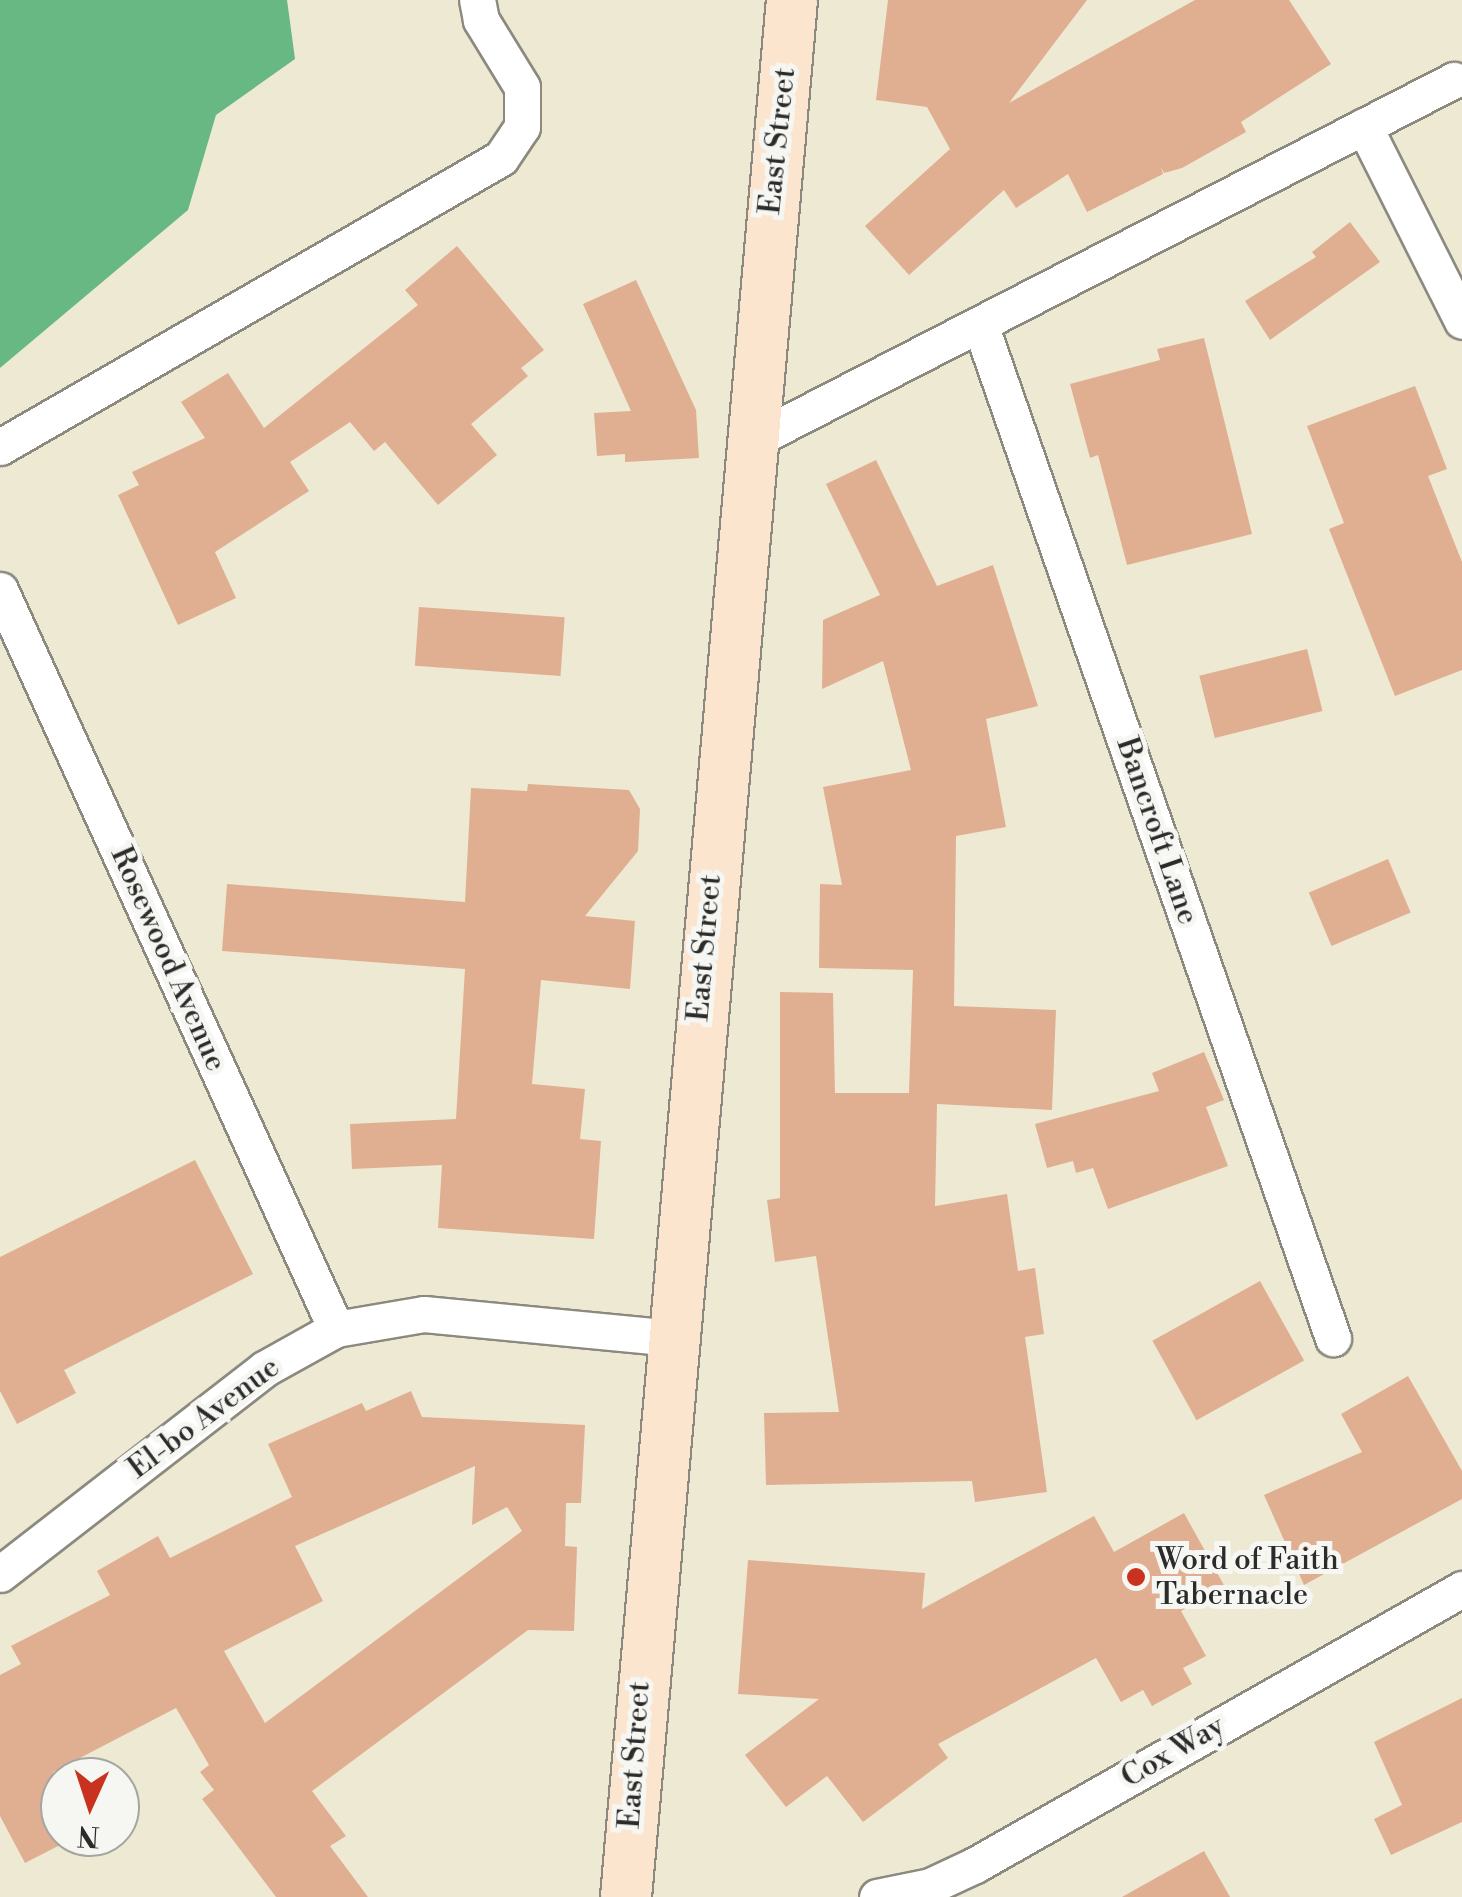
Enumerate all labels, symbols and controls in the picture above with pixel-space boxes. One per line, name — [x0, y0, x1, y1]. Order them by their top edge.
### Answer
street label: East Street — [752, 66, 804, 216]
street label: Bancroft Lane — [1108, 733, 1206, 929]
street label: Rosewood Avenue — [102, 841, 234, 1077]
street label: East Street — [681, 873, 729, 1023]
street label: El-bo Avenue — [121, 1349, 287, 1487]
place label: Word of Faith Tabernacle — [1156, 1542, 1339, 1612]
marker: Word of Faith Tabernacle — [1125, 1566, 1147, 1588]
street label: East Street — [612, 1680, 658, 1830]
street label: Cox Way — [1115, 1708, 1231, 1796]
north arrow — [40, 1757, 140, 1857]
text: N — [77, 1817, 100, 1854]

